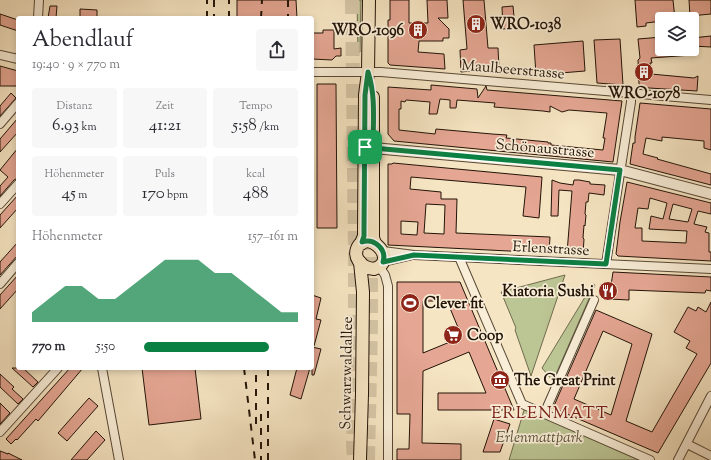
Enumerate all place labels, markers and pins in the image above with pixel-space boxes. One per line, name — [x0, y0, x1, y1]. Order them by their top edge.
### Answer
building icon: WRO-1038 — [465, 13, 487, 35]
place label: WRO-1038 — [490, 15, 562, 36]
building icon: WRO-1096 — [407, 19, 429, 41]
place label: WRO-1096 — [332, 21, 405, 42]
building icon: WRO-1078 — [633, 61, 655, 83]
place label: WRO-1078 — [608, 84, 681, 105]
pin — [348, 130, 382, 164]
restaurant icon: Kiatoria Sushi — [597, 280, 619, 302]
place label: Kiatoria Sushi — [502, 282, 595, 303]
sports icon: Clever fit — [399, 292, 421, 314]
place label: Clever fit — [424, 294, 484, 315]
supermarket icon: Coop — [442, 324, 464, 346]
place label: Coop — [467, 326, 504, 347]
museum icon: The Great Print — [489, 369, 511, 391]
place label: The Great Print — [514, 371, 616, 392]

